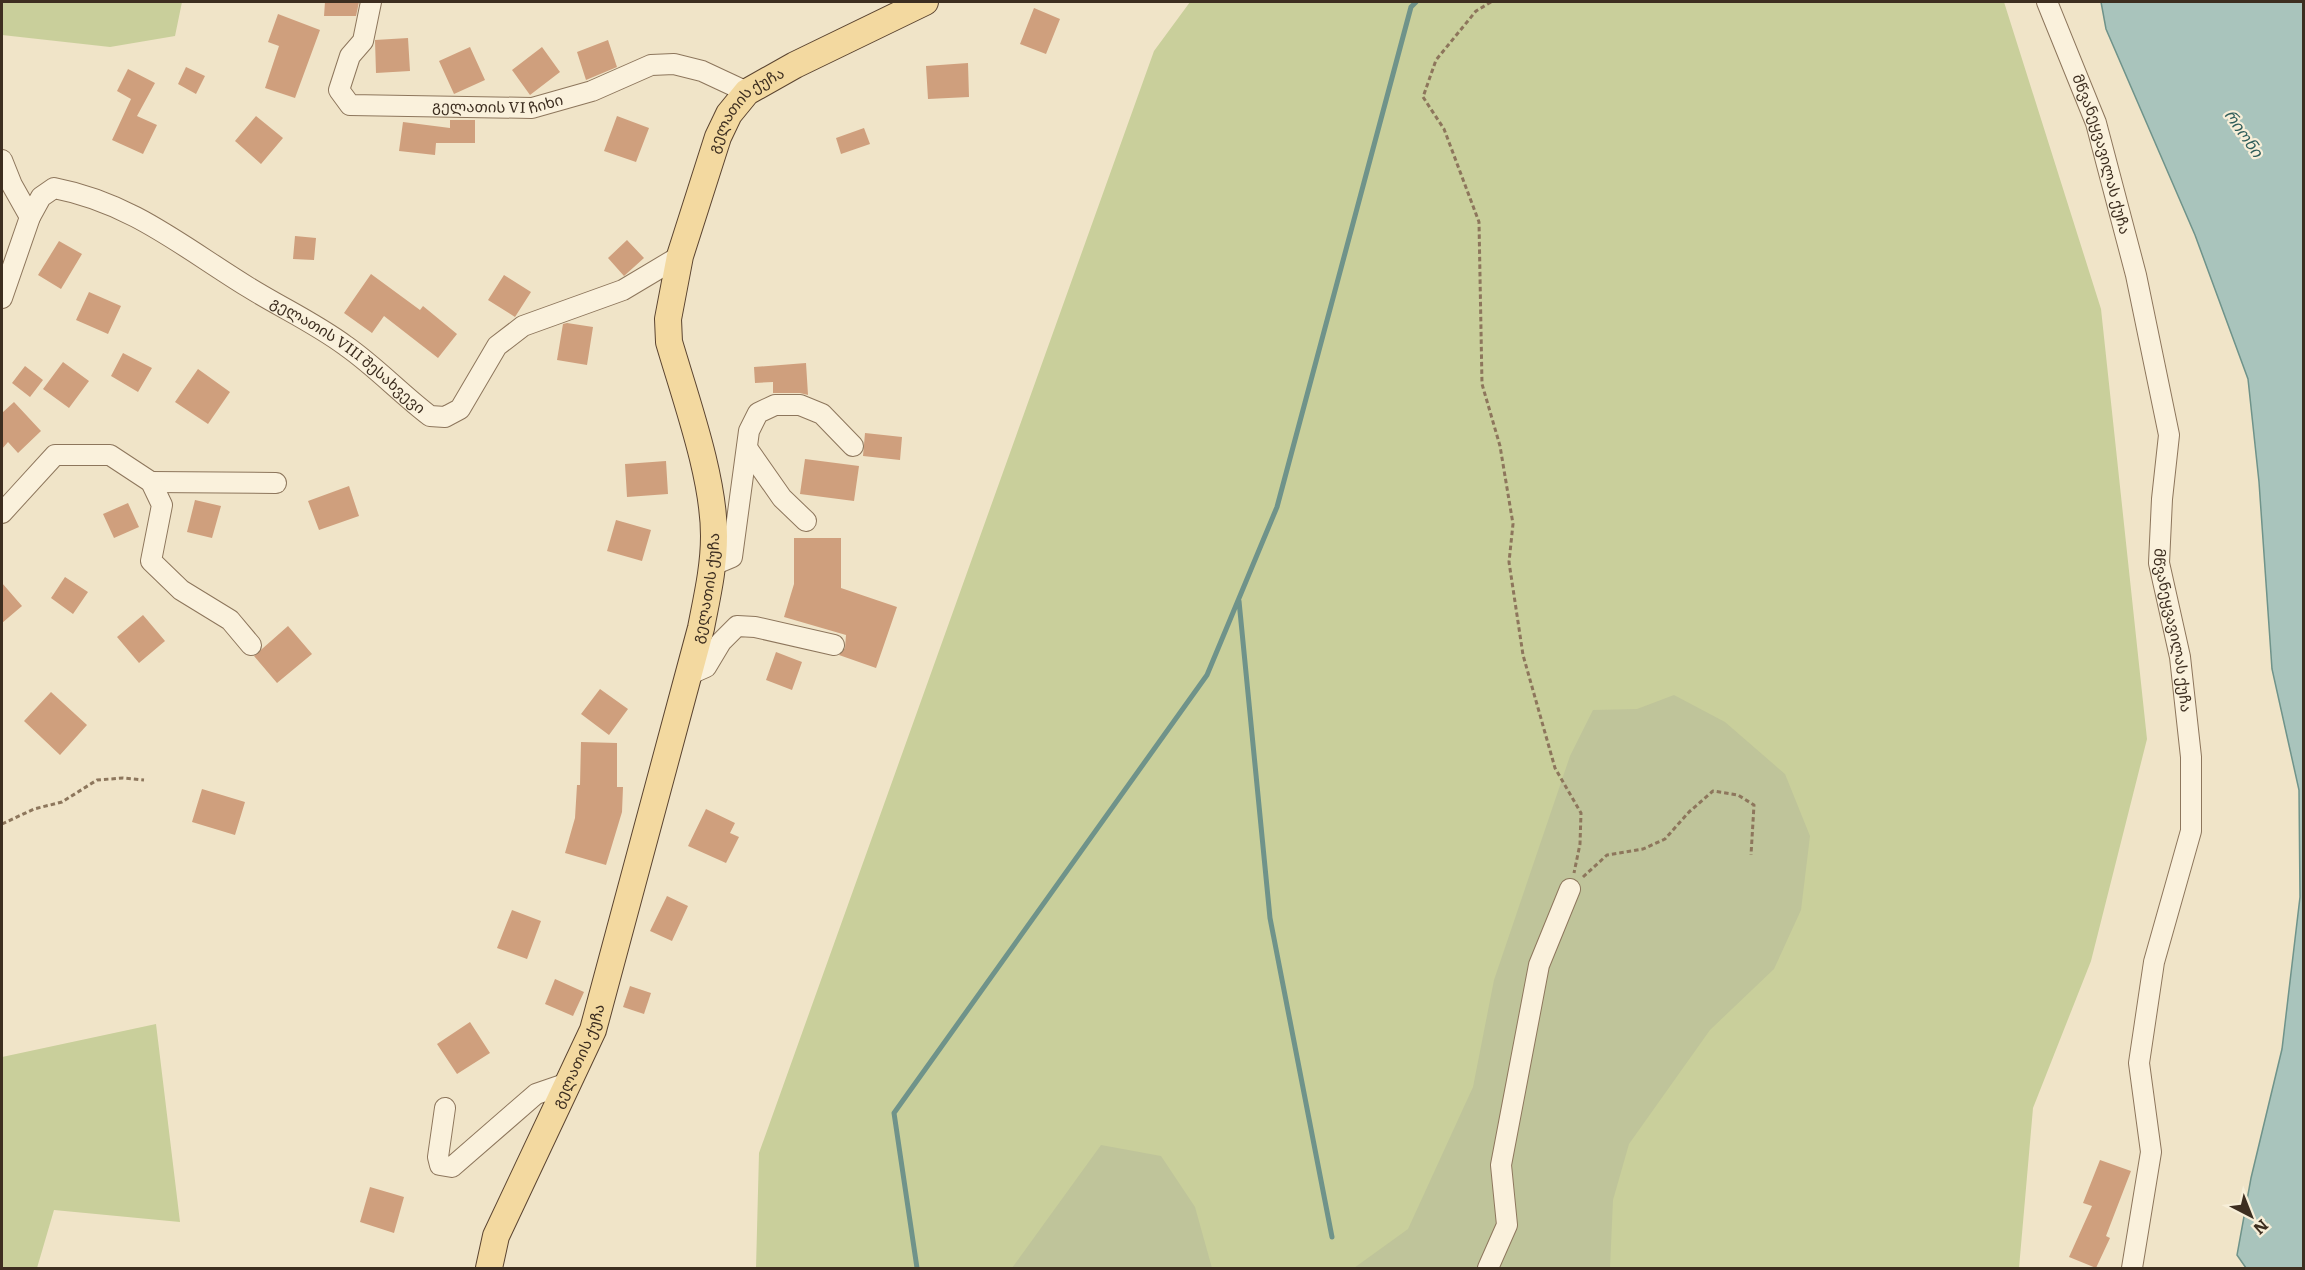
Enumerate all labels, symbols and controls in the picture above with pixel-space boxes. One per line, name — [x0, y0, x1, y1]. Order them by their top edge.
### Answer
street label: გელათის ქუჩა — [701, 60, 788, 156]
street label: მწვანეყვავილას ქუჩა — [2067, 70, 2138, 237]
street label: გელათის VI ჩიხი — [432, 87, 565, 119]
water label: რიონი — [2220, 104, 2271, 162]
street label: გელათის VIII შესახვევი — [267, 290, 431, 418]
street label: გელათის ქუჩა — [684, 533, 724, 646]
street label: მწვანეყვავილას ქუჩა — [2149, 548, 2199, 713]
street label: გელათის ქუჩა — [545, 1001, 609, 1111]
north arrow — [2221, 1186, 2281, 1246]
text: N — [2249, 1214, 2275, 1241]

